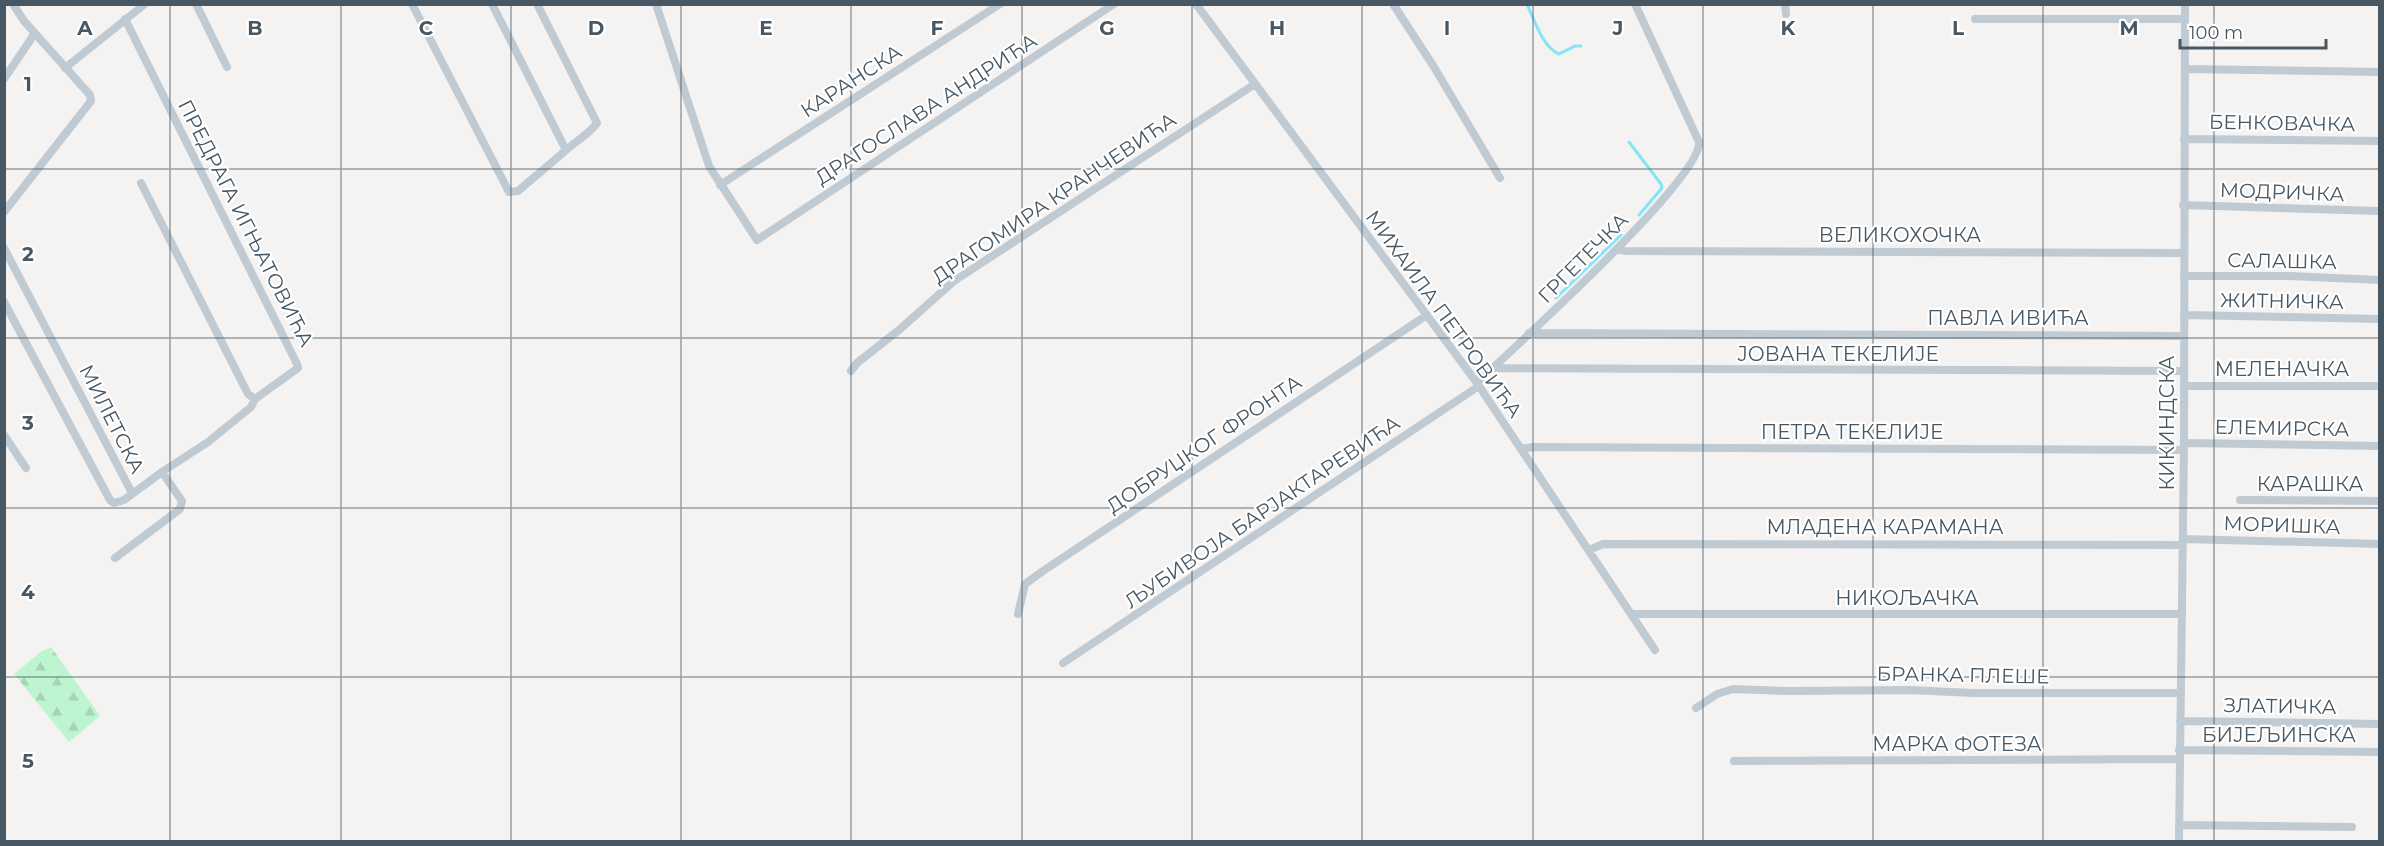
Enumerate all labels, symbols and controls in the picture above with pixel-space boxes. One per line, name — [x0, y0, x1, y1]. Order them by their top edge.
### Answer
scale bar — [2180, 12, 2326, 50]
text: A — [76, 16, 93, 40]
text: B — [247, 16, 263, 40]
text: C — [419, 16, 434, 40]
text: D — [588, 16, 604, 40]
text: E — [759, 16, 773, 40]
text: F — [931, 16, 944, 40]
text: G — [1099, 16, 1115, 40]
text: H — [1269, 16, 1285, 40]
text: I — [1444, 16, 1450, 40]
text: J — [1612, 16, 1623, 40]
text: K — [1781, 16, 1797, 40]
text: L — [1952, 16, 1964, 40]
text: M — [2119, 16, 2139, 40]
text: 100 m — [2189, 22, 2243, 44]
street label: ДРАГОСЛАВА АНДРИЋА — [811, 28, 1041, 190]
street label: КАРАНСКА — [796, 39, 906, 123]
text: 1 — [24, 72, 32, 96]
street label: ПРЕДРАГА ИГЊАТОВИЋА — [173, 96, 319, 351]
street label: ДРАГОМИРА КРАНЧЕВИЋА — [928, 107, 1180, 289]
street label: БЕНКОВАЧКА — [2209, 110, 2355, 136]
street label: МОДРИЧКА — [2219, 178, 2345, 206]
street label: МИХАИЛА ПЕТРОВИЋА — [1361, 206, 1527, 422]
street label: ГРГЕТЕЧКА — [1533, 208, 1633, 308]
street label: ВЕЛИКОХОЧКА — [1819, 223, 1981, 247]
text: 2 — [22, 242, 34, 266]
street label: САЛАШКА — [2227, 248, 2337, 274]
street label: ЖИТНИЧКА — [2220, 288, 2344, 314]
street label: ПАВЛА ИВИЋА — [1927, 306, 2089, 330]
street label: ЈОВАНА ТЕКЕЛИЈЕ — [1737, 342, 1939, 366]
street label: КИКИНДСКА — [2155, 355, 2179, 490]
street label: МЕЛЕНАЧКА — [2215, 357, 2349, 381]
street label: МИЛЕТСКА — [74, 361, 150, 477]
street label: ДОБРУЏКОГ ФРОНТА — [1102, 370, 1306, 518]
text: 3 — [21, 411, 34, 435]
street label: ЉУБИВОЈА БАРЈАКТАРЕВИЋА — [1120, 411, 1404, 613]
street label: ЕЛЕМИРСКА — [2215, 415, 2350, 441]
street label: ПЕТРА ТЕКЕЛИЈЕ — [1761, 420, 1943, 444]
street label: КАРАШКА — [2257, 472, 2363, 496]
street label: МОРИШКА — [2223, 511, 2341, 539]
street label: МЛАДЕНА КАРАМАНА — [1766, 515, 2004, 539]
text: 4 — [21, 580, 35, 604]
street label: НИКОЉАЧКА — [1835, 586, 1979, 610]
street label: БРАНКА ПЛЕШЕ — [1876, 661, 2050, 689]
street label: ЗЛАТИЧКА — [2223, 693, 2337, 719]
street label: БИЈЕЉИНСКА — [2202, 723, 2356, 747]
street label: МАРКА ФОТЕЗА — [1872, 732, 2042, 756]
text: 5 — [22, 749, 34, 773]

